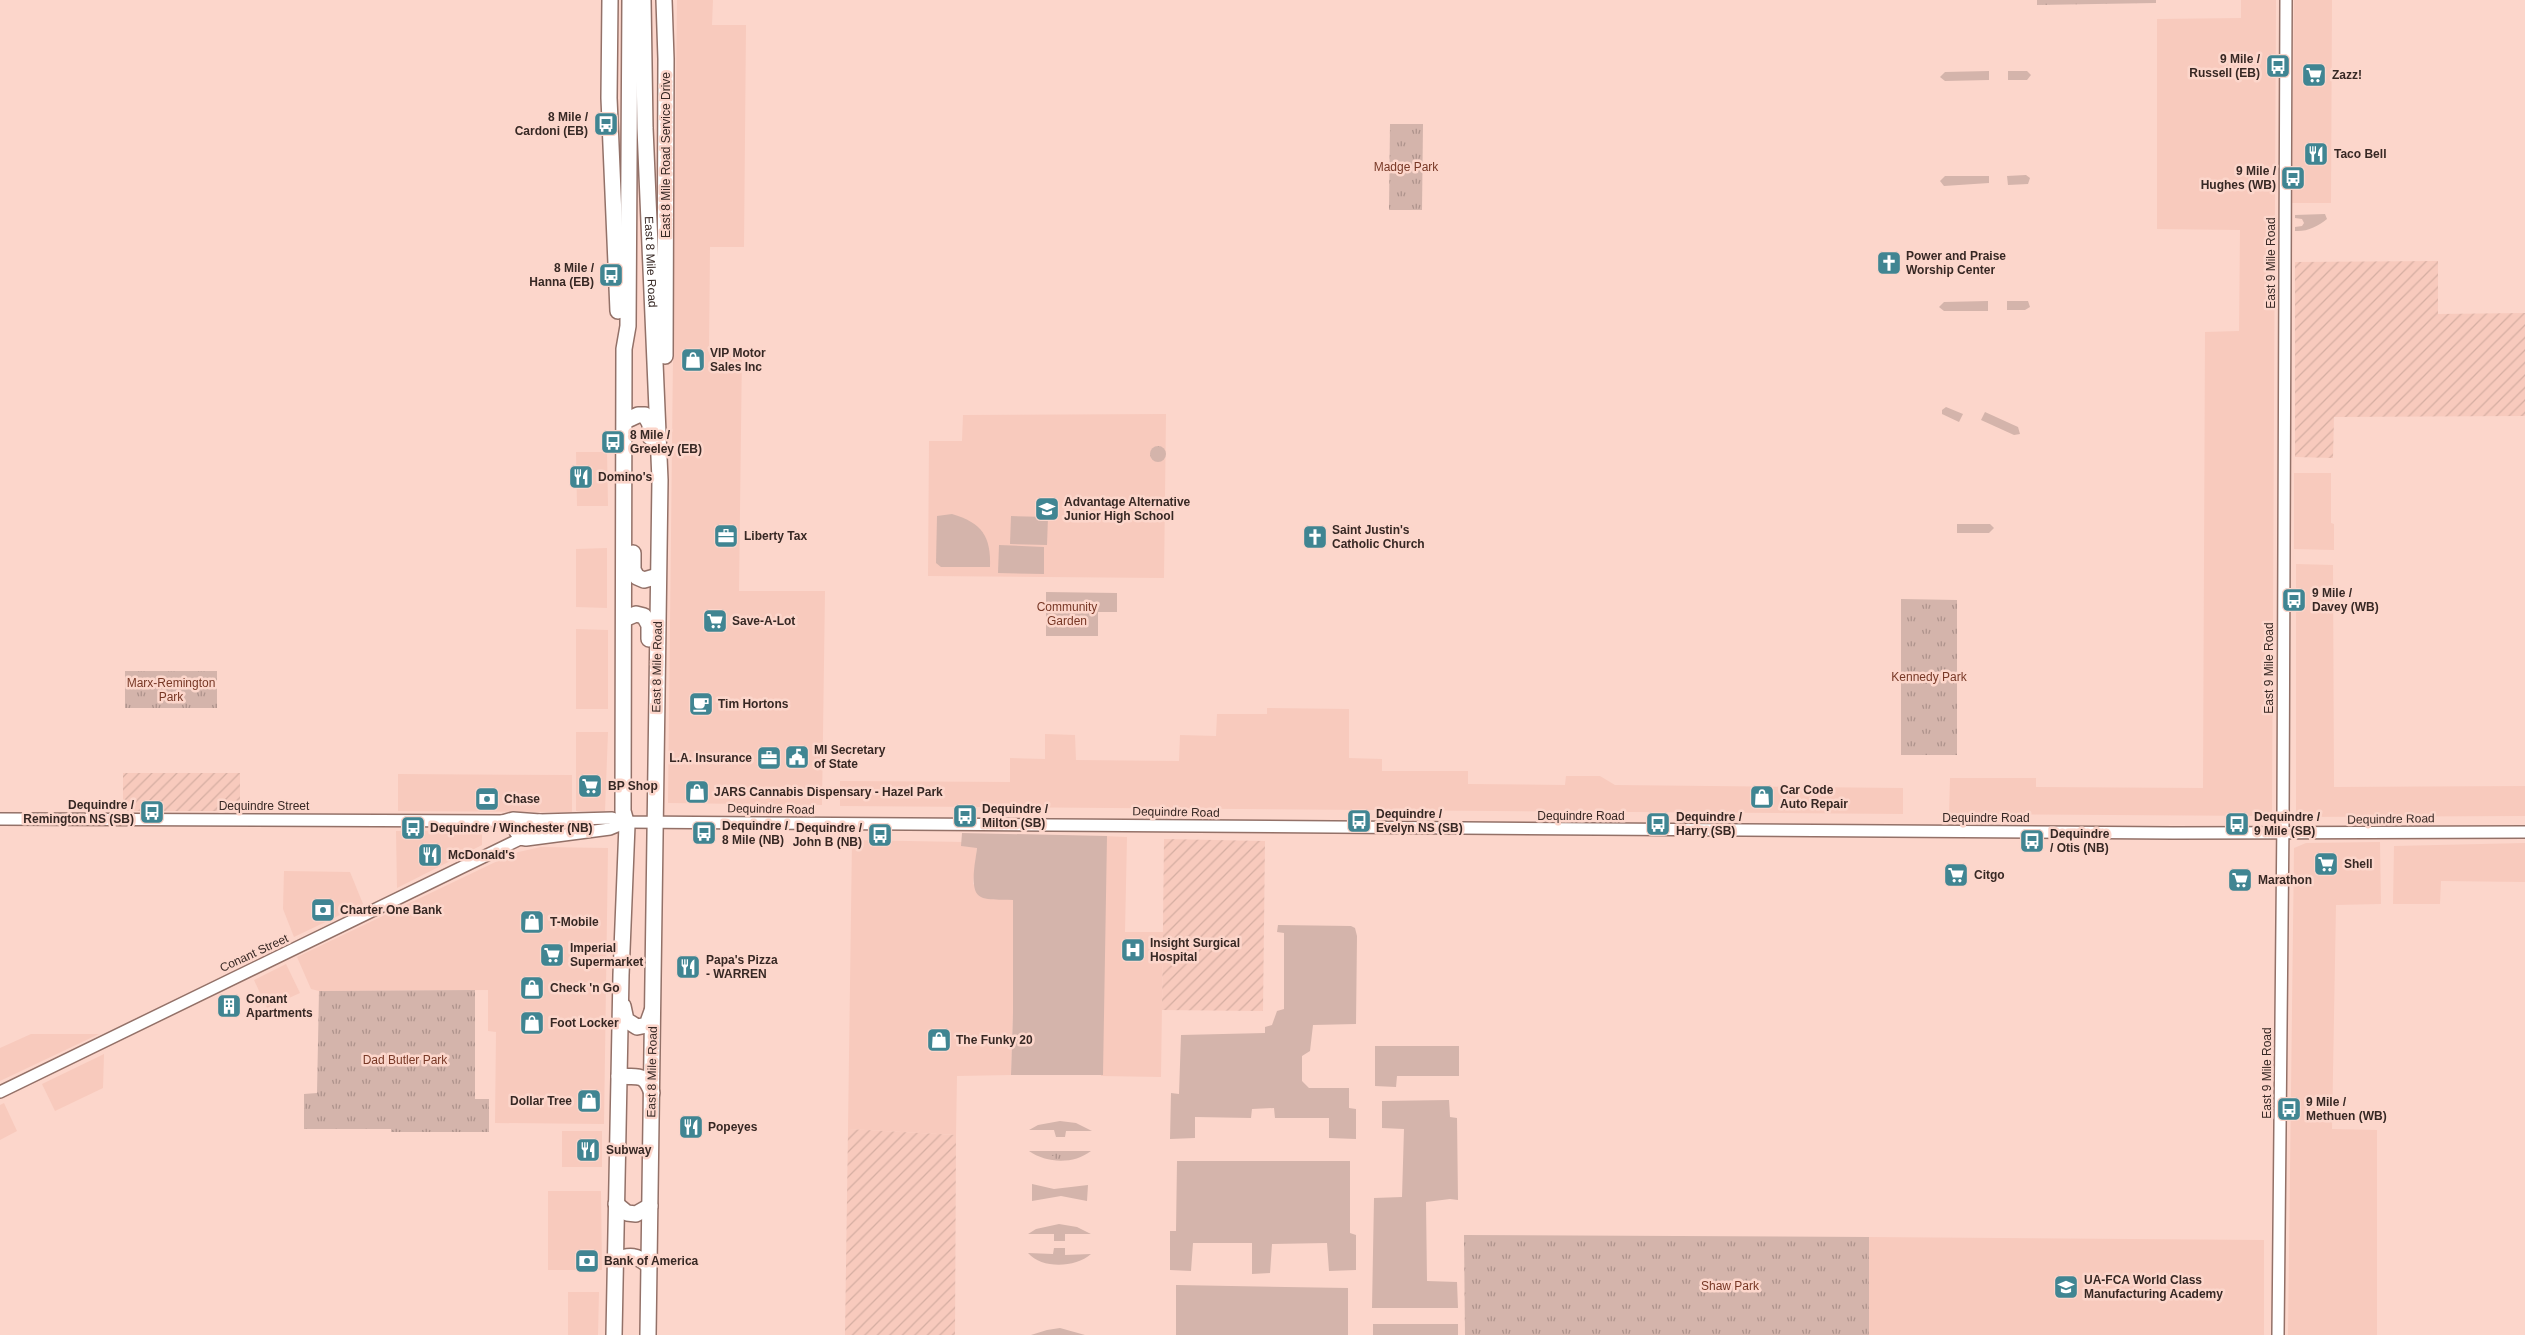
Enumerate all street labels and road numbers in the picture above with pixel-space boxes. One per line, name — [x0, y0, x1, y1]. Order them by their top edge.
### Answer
street label: East 8 Mile Road Service Drive — [659, 72, 673, 238]
street label: East 8 Mile Road — [642, 216, 660, 308]
street label: East 9 Mile Road — [2264, 217, 2278, 309]
street label: East 8 Mile Road — [649, 621, 665, 713]
street label: East 9 Mile Road — [2262, 622, 2276, 714]
street label: Dequindre Street — [219, 799, 310, 813]
street label: Dequindre Road — [727, 801, 815, 817]
street label: Dequindre Road — [1132, 804, 1220, 820]
street label: Dequindre Road — [1537, 809, 1625, 823]
street label: Dequindre Road — [1942, 811, 2030, 825]
street label: Dequindre Road — [2347, 811, 2435, 827]
street label: Conant Street — [217, 931, 291, 975]
street label: East 8 Mile Road — [644, 1026, 660, 1118]
street label: East 9 Mile Road — [2260, 1027, 2274, 1119]

